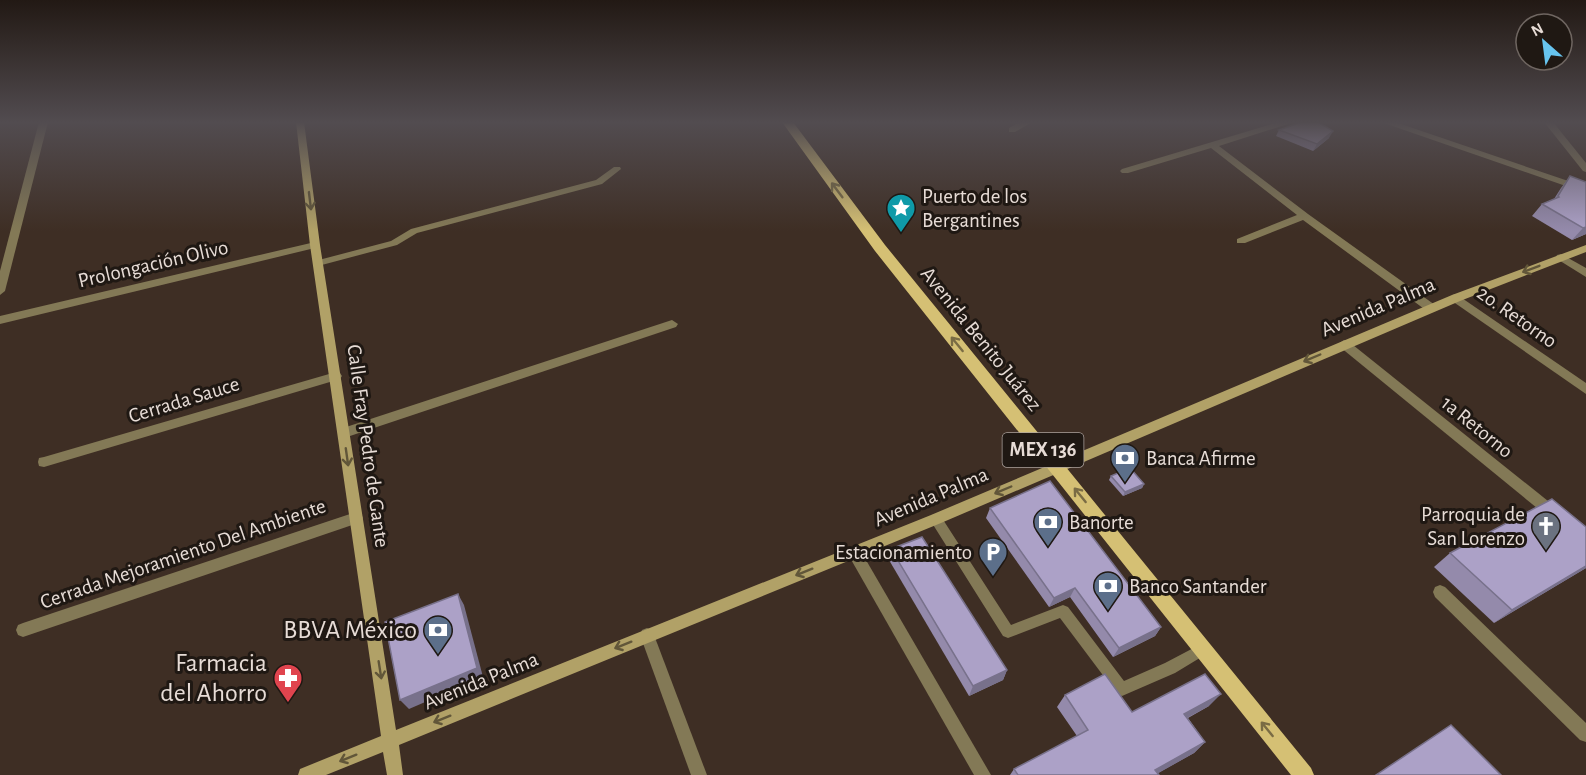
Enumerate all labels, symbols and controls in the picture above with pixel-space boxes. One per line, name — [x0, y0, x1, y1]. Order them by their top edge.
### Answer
north arrow — [1514, 12, 1574, 72]
text: N — [1529, 20, 1546, 39]
one-way arrow — [831, 183, 843, 199]
place label: Puerto de los Bergantines — [922, 186, 1027, 231]
one-way arrow — [305, 191, 316, 211]
place icon: Puerto de los Bergantines — [885, 192, 917, 234]
street label: Prolongación Olivo — [76, 237, 230, 291]
street label: Avenida Benito Juárez — [917, 263, 1045, 415]
one-way arrow — [1523, 264, 1541, 275]
street label: Avenida Palma — [1318, 273, 1438, 340]
street label: 2o. Retorno — [1473, 282, 1561, 352]
one-way arrow — [951, 336, 964, 352]
street label: Calle Fray Pedro de Gante — [343, 343, 393, 549]
one-way arrow — [1303, 353, 1322, 364]
street label: Cerrada Sauce — [126, 373, 242, 427]
street label: 1a Retorno — [1437, 392, 1517, 462]
road number: MEX 136 — [1002, 433, 1084, 467]
bank icon: Banca Afirme — [1109, 442, 1141, 484]
one-way arrow — [342, 446, 353, 466]
place label: Banca Afirme — [1146, 448, 1256, 469]
street label: Avenida Palma — [871, 463, 991, 530]
one-way arrow — [995, 485, 1013, 496]
one-way arrow — [1073, 488, 1086, 504]
street label: Cerrada Mejoramiento Del Ambiente — [38, 495, 328, 613]
place label: Parroquia de San Lorenzo — [1421, 504, 1525, 549]
bank icon: Banorte — [1032, 506, 1064, 548]
church icon: Parroquia de San Lorenzo — [1530, 510, 1562, 552]
place label: Banorte — [1069, 512, 1134, 533]
parking icon: Estacionamiento — [977, 536, 1009, 578]
place label: Estacionamiento — [835, 542, 972, 563]
one-way arrow — [795, 568, 813, 579]
bank icon: Banco Santander — [1092, 570, 1124, 612]
place label: Banco Santander — [1129, 576, 1267, 597]
bank icon: BBVA México — [422, 614, 454, 656]
place label: BBVA México — [283, 617, 417, 643]
one-way arrow — [614, 640, 632, 651]
street label: Avenida Palma — [421, 648, 542, 714]
place label: Farmacia del Ahorro — [160, 650, 267, 706]
one-way arrow — [374, 660, 385, 680]
pharmacy icon: Farmacia del Ahorro — [272, 662, 304, 704]
one-way arrow — [434, 714, 452, 725]
one-way arrow — [1261, 722, 1274, 738]
one-way arrow — [339, 753, 358, 764]

